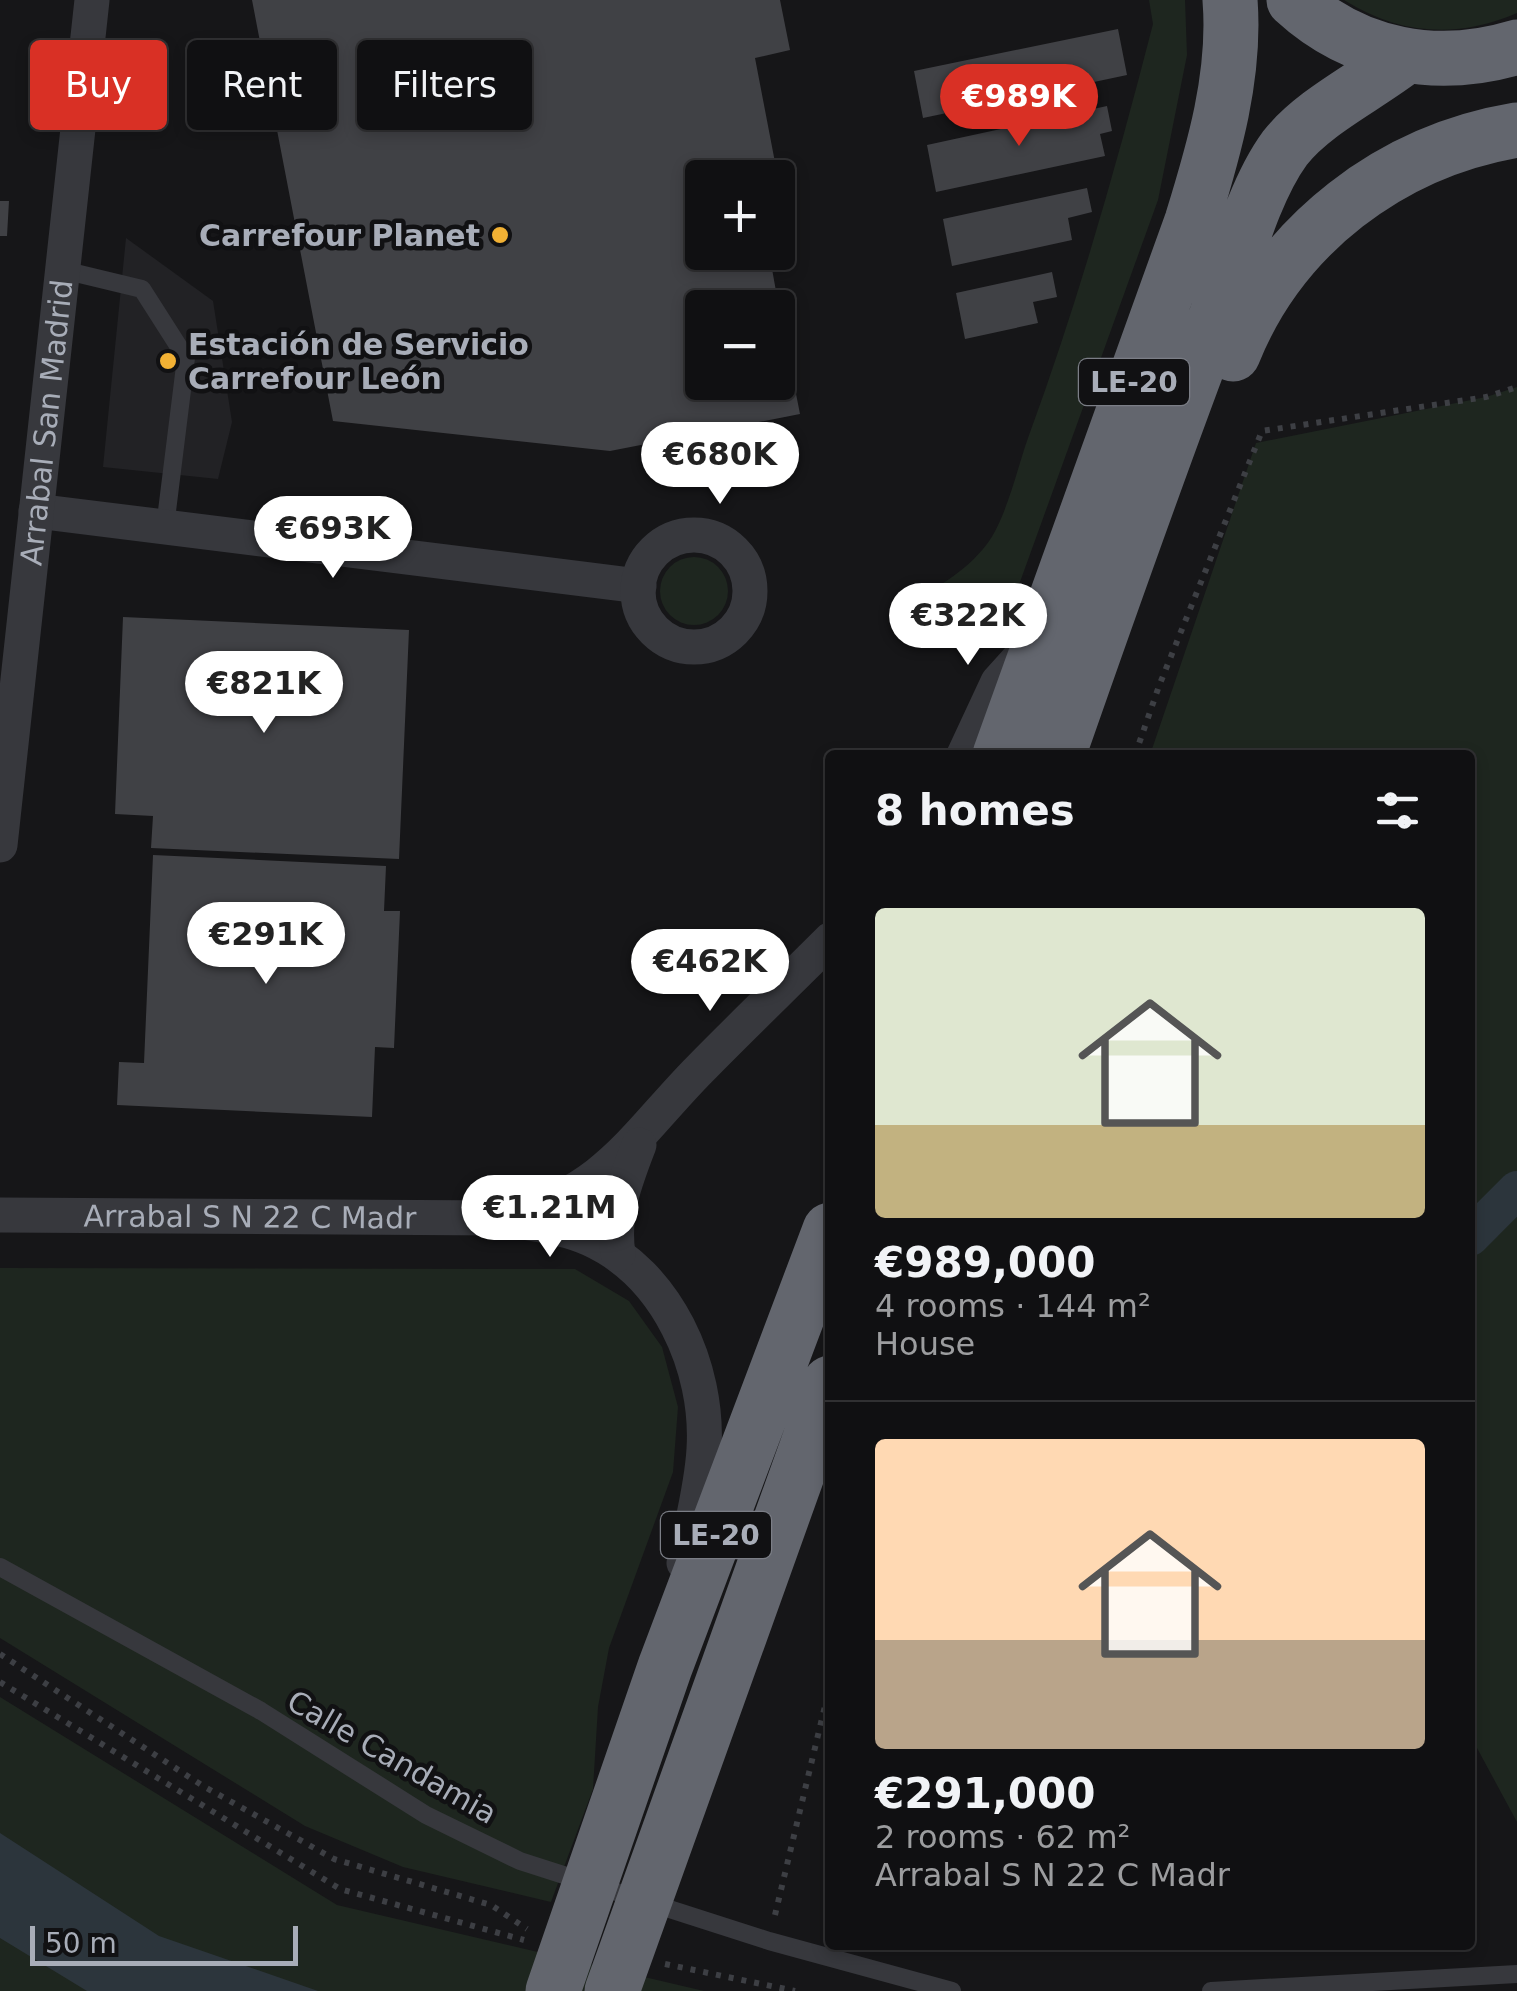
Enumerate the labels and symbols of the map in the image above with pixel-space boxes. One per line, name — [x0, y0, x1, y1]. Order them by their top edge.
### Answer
pin: €989K — [949, 64, 1089, 149]
place label: Carrefour Planet — [199, 218, 480, 253]
marker: Carrefour Planet — [489, 224, 511, 246]
street label: Arrabal San Madrid — [13, 278, 79, 567]
place label: Estación de Servicio Carrefour León — [188, 327, 529, 396]
marker: Estación de Servicio Carrefour León — [157, 350, 179, 372]
road number: LE-20 — [1079, 359, 1189, 405]
pin: €680K — [650, 422, 790, 507]
pin: €693K — [263, 496, 403, 581]
pin: €322K — [898, 583, 1038, 668]
pin: €821K — [194, 651, 334, 736]
pin: €291K — [196, 902, 336, 987]
pin: €462K — [640, 929, 780, 1014]
pin: €1.21M — [469, 1175, 631, 1260]
street label: Arrabal S N 22 C Madr — [83, 1198, 417, 1235]
road number: LE-20 — [661, 1512, 771, 1558]
street label: Calle Candamia — [281, 1683, 503, 1831]
scale bar — [30, 1921, 298, 1966]

